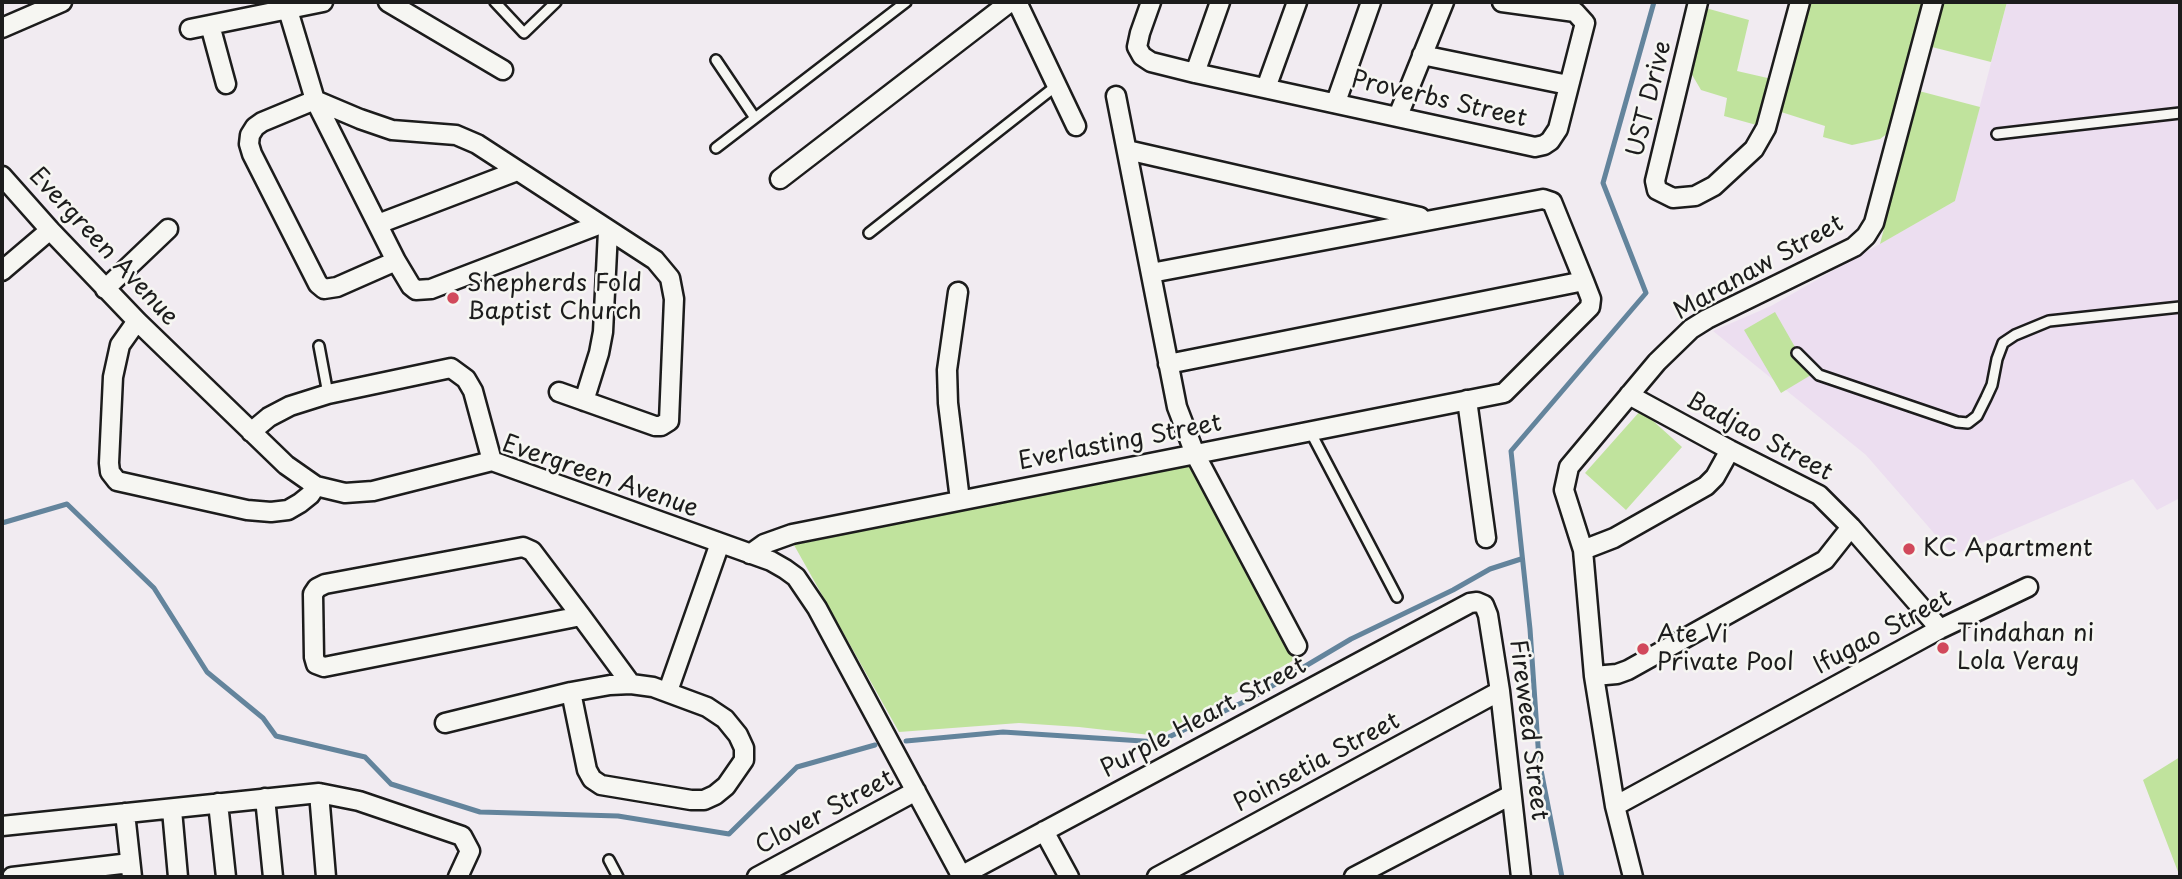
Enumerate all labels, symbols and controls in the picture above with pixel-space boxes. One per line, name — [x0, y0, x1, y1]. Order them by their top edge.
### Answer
street label: UST Drive — [1622, 38, 1678, 160]
street label: Proverbs Street — [1348, 66, 1530, 134]
street label: Evergreen Avenue — [22, 162, 184, 332]
street label: Maranaw Street — [1669, 209, 1849, 327]
place label: Shepherds Fold Baptist Church — [467, 270, 642, 326]
marker: Shepherds Fold Baptist Church — [445, 290, 461, 306]
street label: Badjao Street — [1681, 386, 1837, 488]
street label: Everlasting Street — [1016, 409, 1224, 477]
street label: Evergreen Avenue — [498, 430, 702, 524]
place label: KC Apartment — [1923, 535, 2093, 563]
marker: KC Apartment — [1901, 541, 1917, 557]
street label: Ifugao Street — [1809, 585, 1957, 681]
place label: Tindahan ni Lola Veray — [1957, 620, 2094, 676]
place label: Ate Vi Private Pool — [1657, 621, 1794, 677]
street label: Fireweed Street — [1503, 638, 1553, 822]
marker: Tindahan ni Lola Veray — [1935, 640, 1951, 656]
marker: Ate Vi Private Pool — [1635, 641, 1651, 657]
street label: Purple Heart Street — [1096, 652, 1312, 784]
street label: Poinsetia Street — [1229, 707, 1405, 819]
street label: Clover Street — [751, 764, 899, 862]

